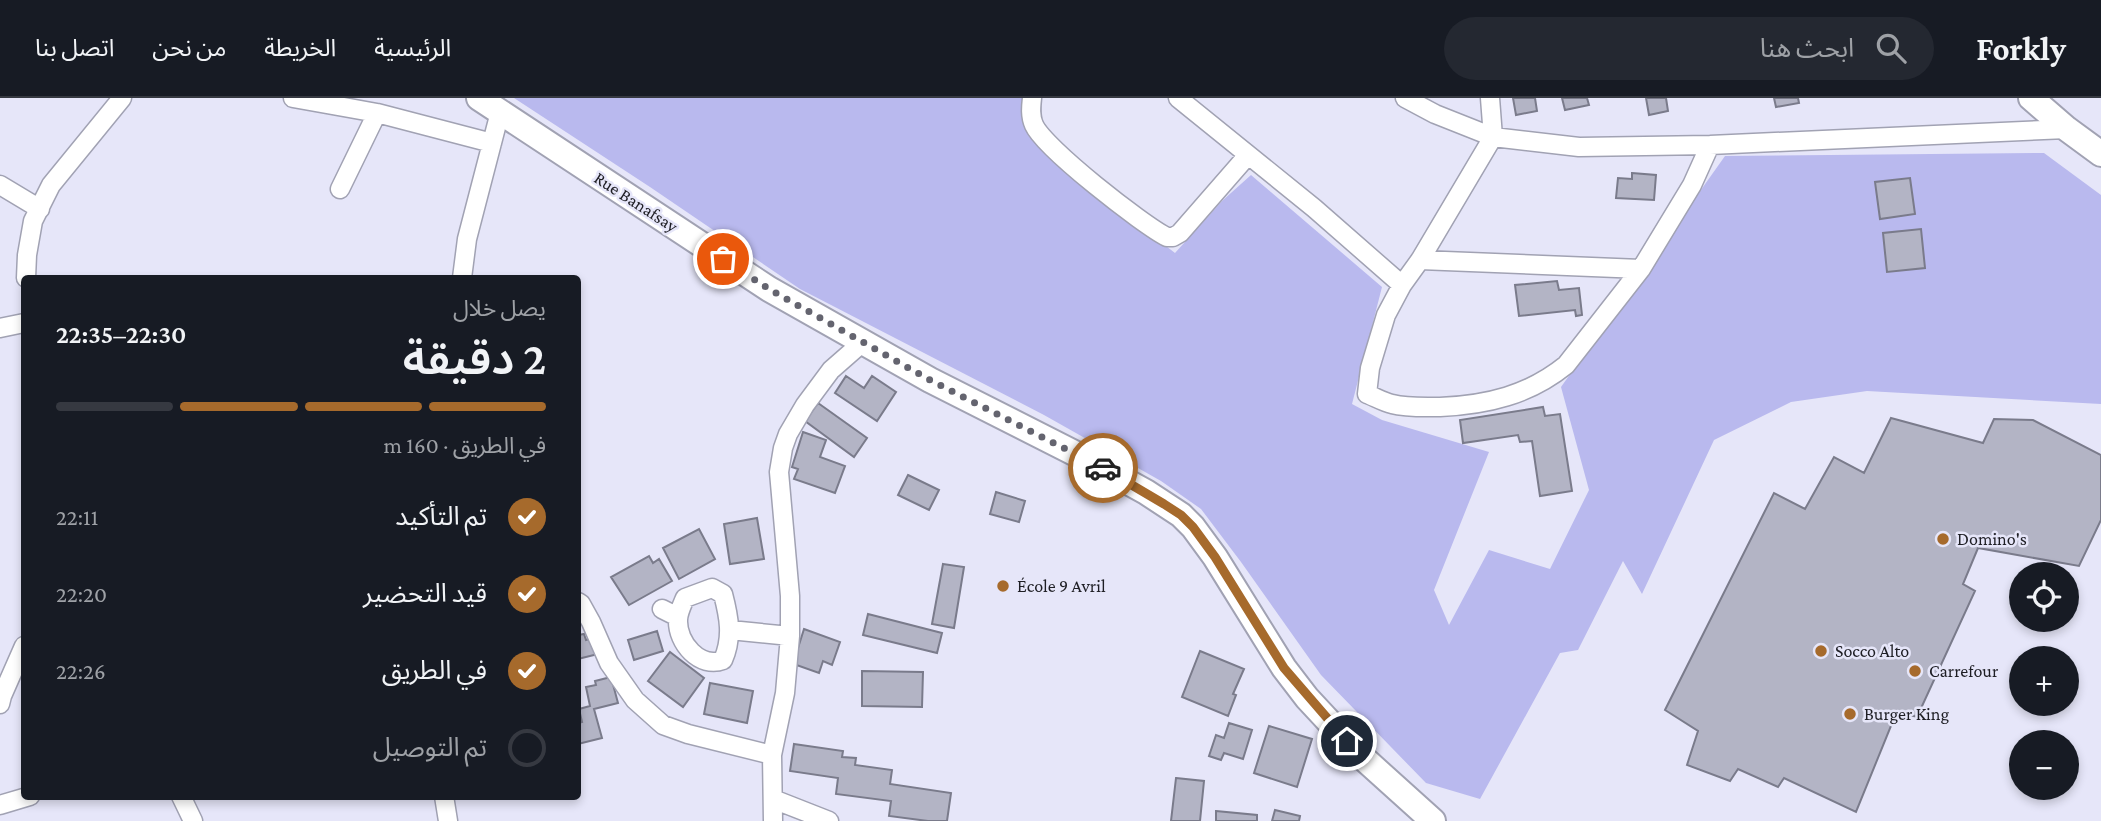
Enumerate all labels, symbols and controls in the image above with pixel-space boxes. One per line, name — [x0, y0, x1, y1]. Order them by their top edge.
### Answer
search box — [1444, 17, 1934, 80]
icon: search — [1872, 29, 1910, 67]
text: Forkly — [1976, 30, 2066, 67]
text: اتصل بنا — [35, 34, 114, 61]
text: من نحن — [152, 34, 226, 61]
text: الخريطة — [264, 34, 336, 61]
text: الرئيسية — [374, 34, 451, 61]
text: ابحث هنا — [1760, 34, 1854, 63]
street label: Rue Banafsay — [590, 168, 682, 237]
pin — [693, 229, 753, 289]
icon: bag — [704, 240, 742, 278]
text: يصل خلال — [453, 295, 546, 321]
text: 22:30–22:35 — [56, 320, 186, 349]
text: 2 دقيقة — [403, 333, 546, 384]
text: في الطريق · 160 m — [384, 432, 546, 458]
courier — [1068, 433, 1138, 503]
icon: car — [1084, 449, 1122, 487]
icon: check — [508, 498, 546, 536]
text: تم التأكيد — [395, 502, 487, 531]
text: 22:11 — [56, 504, 98, 530]
place label: Domino's — [1957, 529, 2027, 549]
marker: Domino's — [1935, 531, 1951, 547]
map controls — [2009, 562, 2079, 800]
button: locate — [2009, 562, 2079, 632]
icon: check — [508, 575, 546, 613]
place label: École 9 Avril — [1017, 576, 1106, 596]
marker: École 9 Avril — [995, 578, 1011, 594]
text: قيد التحضير — [363, 579, 487, 608]
text: 22:20 — [56, 581, 107, 607]
place label: Socco Alto — [1835, 641, 1909, 661]
marker: Socco Alto — [1813, 643, 1829, 659]
button: + — [2009, 646, 2079, 716]
icon: check — [508, 652, 546, 690]
text: في الطريق — [382, 656, 487, 685]
text: 22:26 — [56, 658, 106, 684]
place label: Carrefour — [1929, 661, 1999, 681]
marker: Carrefour — [1907, 663, 1923, 679]
place label: Burger King — [1864, 704, 1949, 724]
marker: Burger King — [1842, 706, 1858, 722]
pin — [1317, 711, 1377, 771]
icon: home — [1328, 722, 1366, 760]
button: − — [2009, 730, 2079, 800]
text: تم التوصيل — [373, 733, 487, 762]

